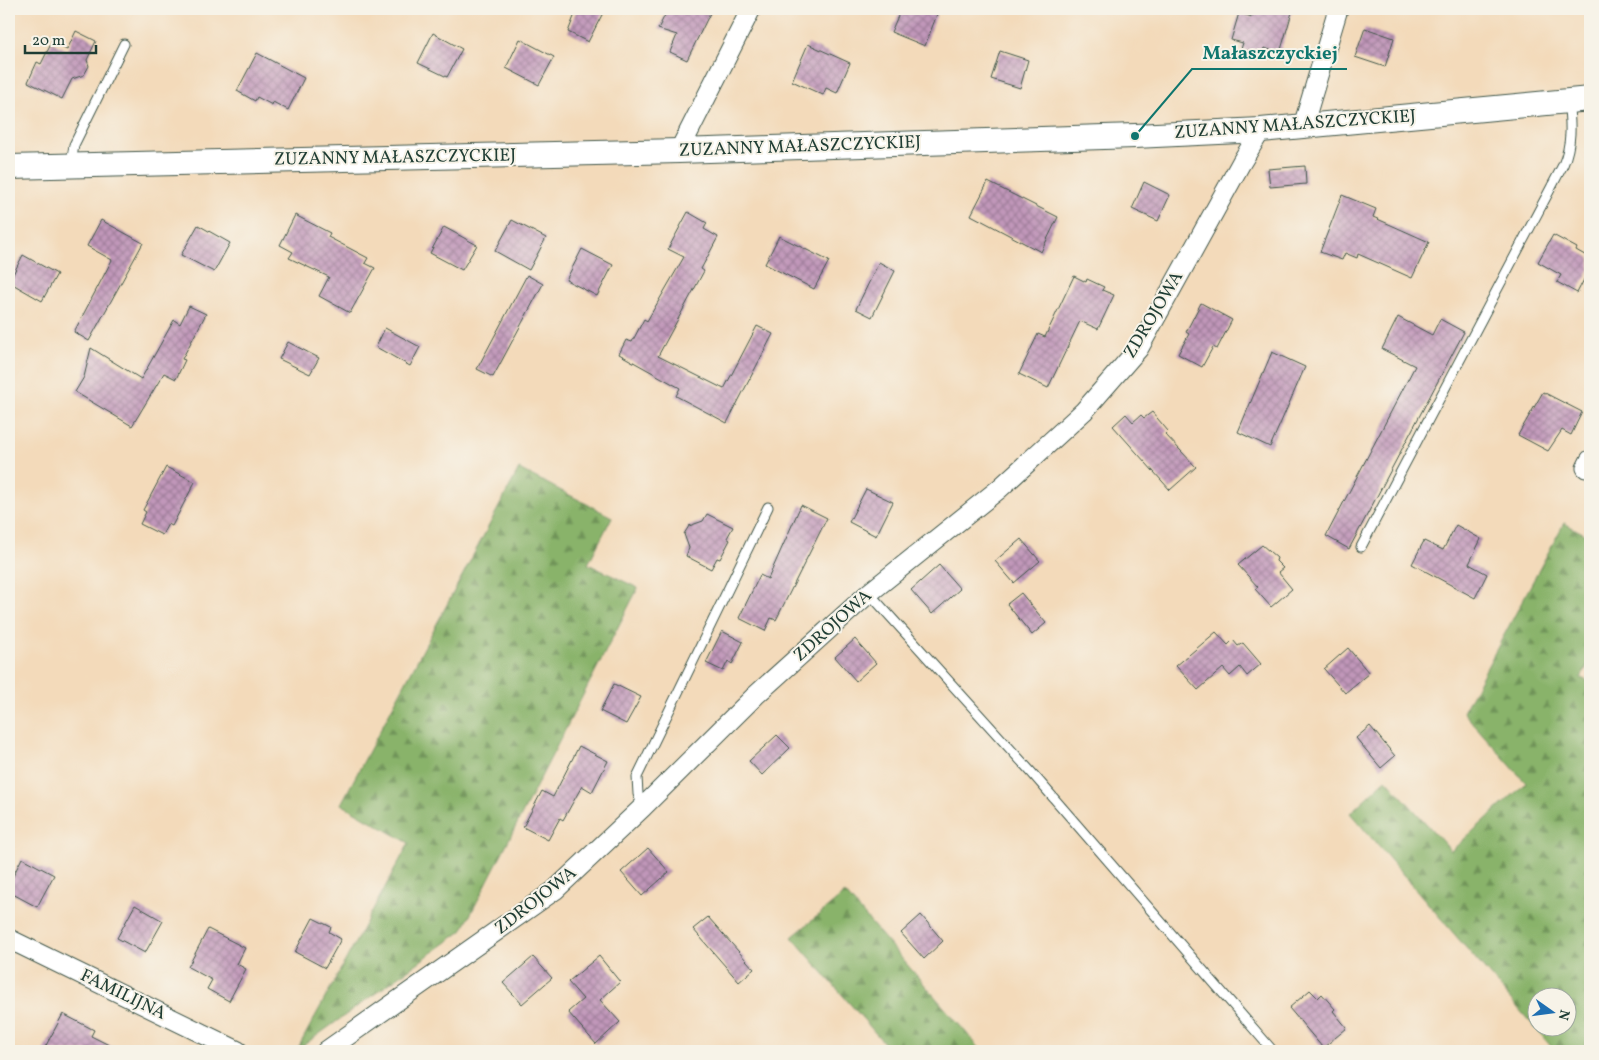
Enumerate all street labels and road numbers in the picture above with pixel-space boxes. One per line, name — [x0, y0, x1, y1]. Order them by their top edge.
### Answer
street label: ZUZANNY MAŁASZCZYCKIEJ — [1173, 104, 1417, 146]
street label: ZUZANNY MAŁASZCZYCKIEJ — [678, 130, 922, 164]
street label: ZUZANNY MAŁASZCZYCKIEJ — [274, 143, 516, 173]
street label: ZDROJOWA — [1118, 266, 1190, 363]
street label: ZDROJOWA — [788, 584, 878, 668]
street label: ZDROJOWA — [490, 861, 582, 941]
street label: FAMILIJNA — [76, 963, 171, 1027]

